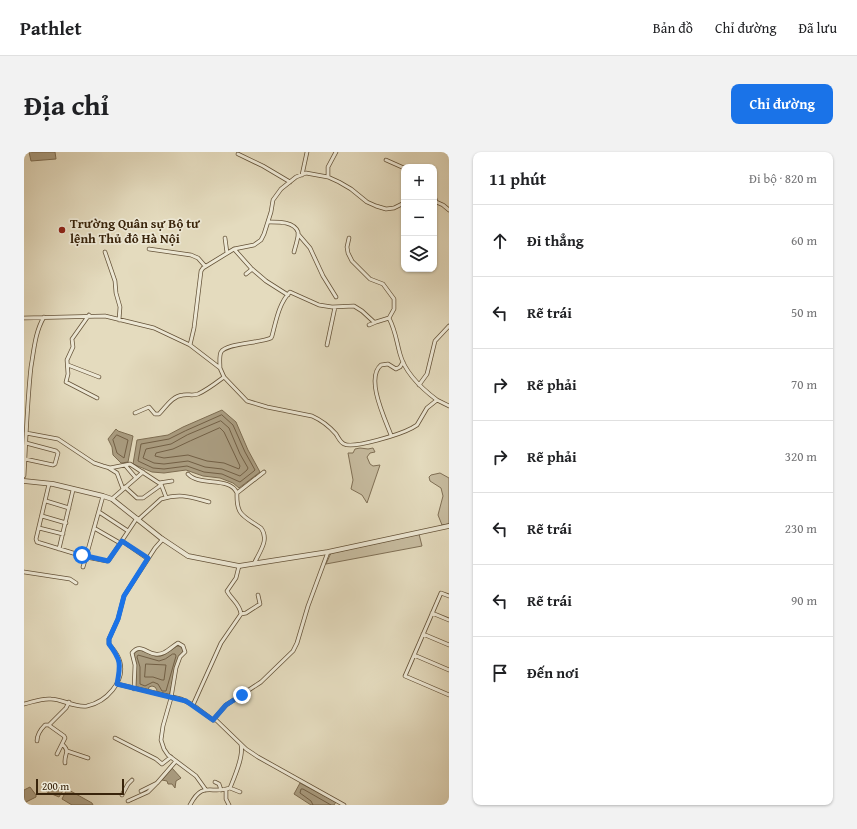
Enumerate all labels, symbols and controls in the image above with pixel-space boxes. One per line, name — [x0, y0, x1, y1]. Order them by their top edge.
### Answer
text: Pathlet — [20, 14, 82, 42]
text: Bản đồ — [653, 18, 693, 38]
text: Chỉ đường — [715, 18, 776, 38]
text: Đã lưu — [798, 18, 837, 38]
text: Địa chỉ — [24, 84, 109, 125]
button: Chỉ đường — [731, 84, 833, 124]
map controls — [401, 164, 437, 272]
button: + — [401, 164, 437, 200]
text: 11 phút — [489, 166, 546, 191]
text: Đi bộ · 820 m — [749, 169, 817, 188]
button: − — [401, 200, 437, 236]
place label: Trường Quân sự Bộ tư lệnh Thủ đô Hà Nội — [70, 214, 201, 248]
marker: Trường Quân sự Bộ tư lệnh Thủ đô Hà Nội — [57, 225, 67, 235]
icon: ahead — [489, 230, 511, 252]
text: Đi thẳng — [527, 230, 584, 251]
text: 60 m — [791, 231, 817, 250]
button: layers — [401, 236, 437, 272]
icon: left — [489, 302, 511, 324]
text: Rẽ trái — [527, 302, 572, 323]
text: 50 m — [791, 303, 817, 322]
icon: right — [489, 374, 511, 396]
text: Rẽ phải — [527, 374, 577, 395]
text: 70 m — [791, 375, 817, 394]
icon: right — [489, 446, 511, 468]
text: Rẽ phải — [527, 446, 577, 467]
text: 320 m — [785, 447, 817, 466]
icon: left — [489, 518, 511, 540]
text: Rẽ trái — [527, 518, 572, 539]
text: 230 m — [785, 519, 817, 538]
route start — [73, 546, 91, 564]
icon: left — [489, 590, 511, 612]
text: Rẽ trái — [527, 590, 572, 611]
text: 90 m — [791, 591, 817, 610]
icon: arrive — [489, 662, 511, 684]
text: Đến nơi — [527, 662, 579, 683]
route end — [233, 686, 251, 704]
scale bar — [36, 777, 124, 796]
text: 200 m — [42, 778, 69, 794]

